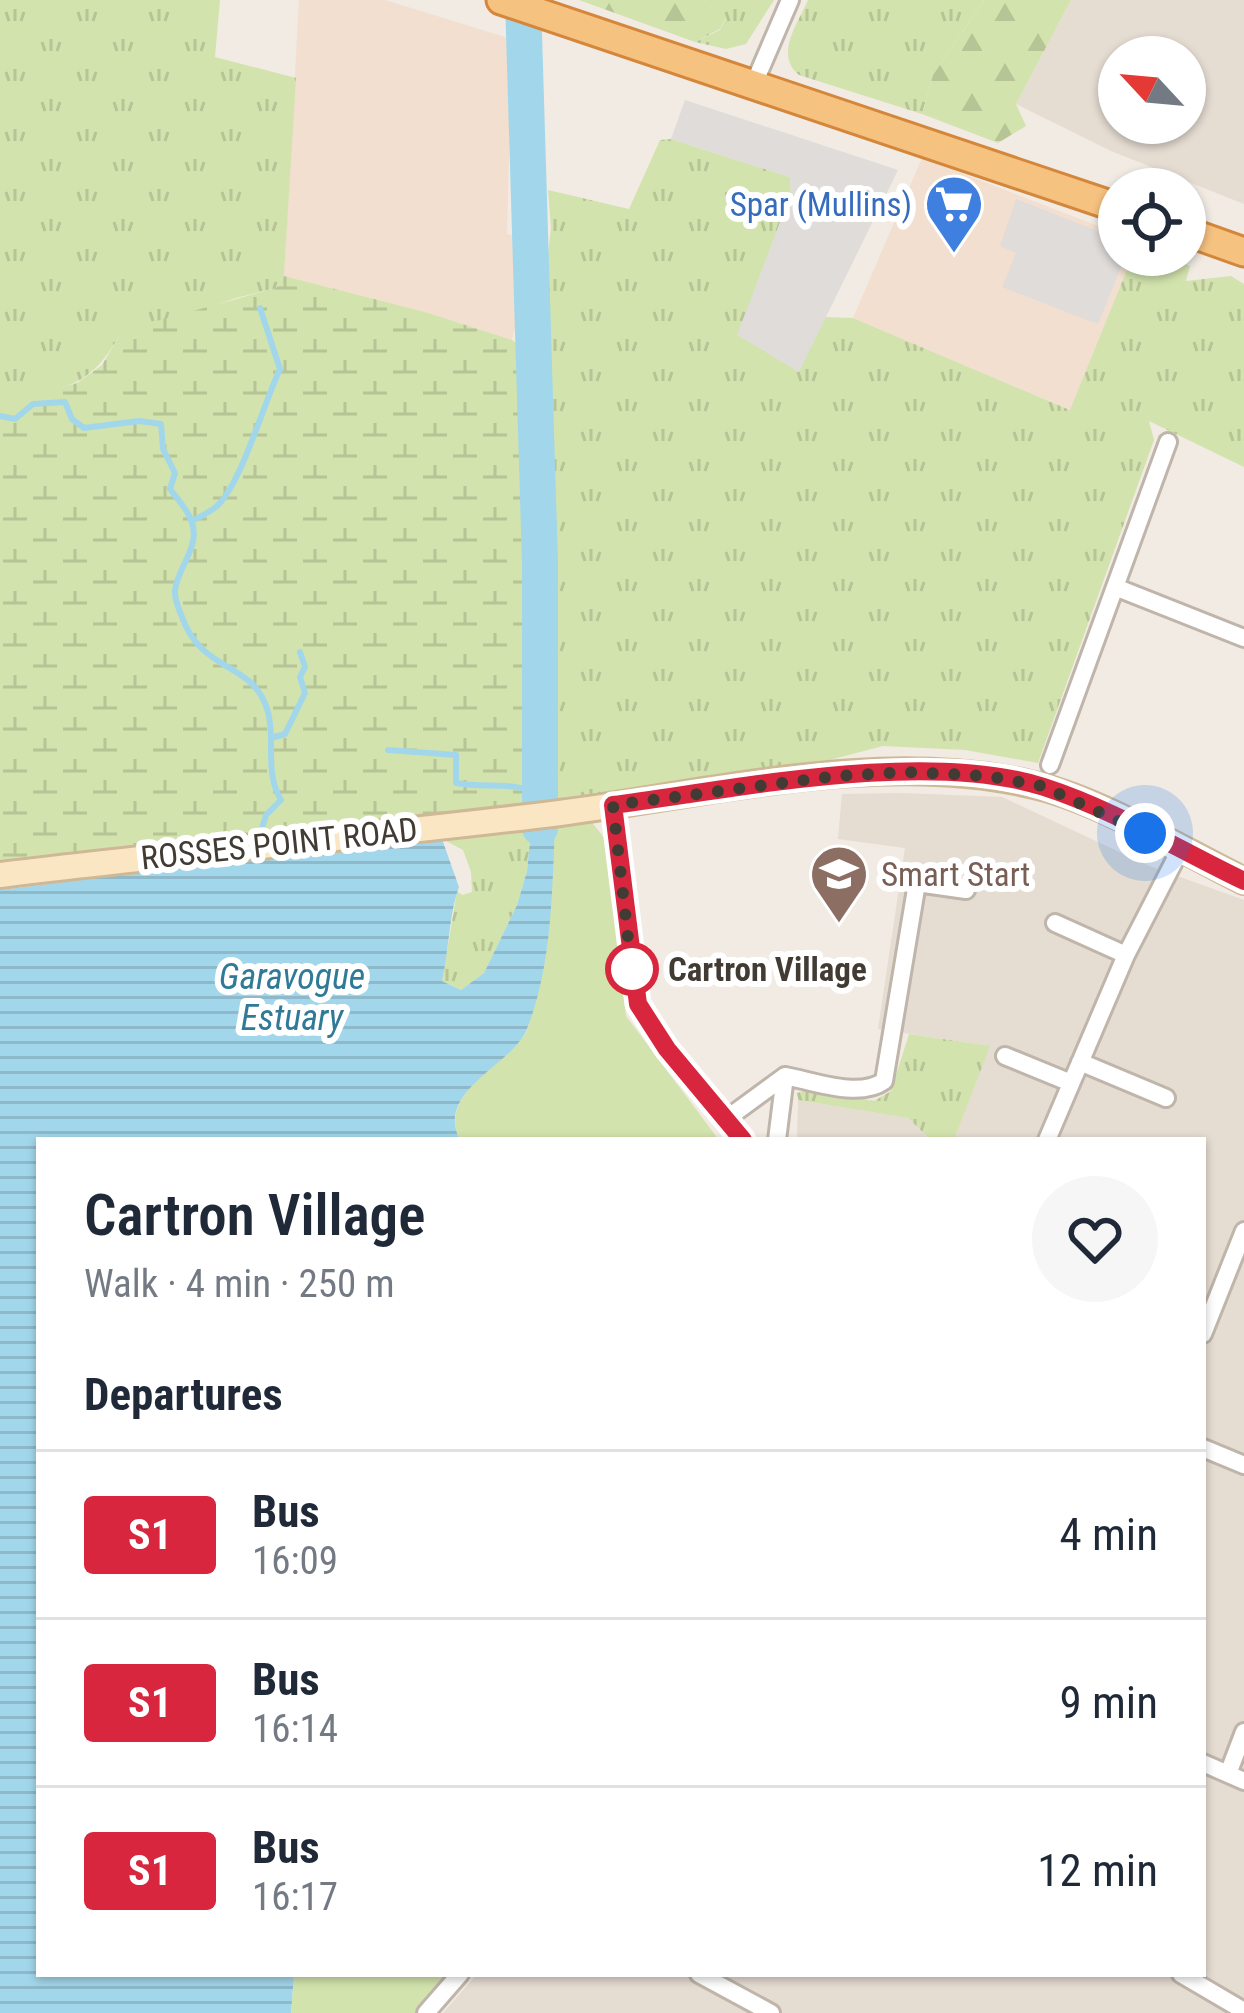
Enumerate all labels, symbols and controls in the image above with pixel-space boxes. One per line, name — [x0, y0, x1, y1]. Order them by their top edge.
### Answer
north arrow — [1098, 36, 1206, 144]
map controls — [1098, 36, 1206, 276]
button: locate — [1098, 168, 1206, 276]
supermarket icon: Spar (Mullins) — [923, 173, 985, 255]
place label: Spar (Mullins) — [730, 185, 912, 224]
your location — [1115, 803, 1175, 863]
street label: ROSSES POINT ROAD — [139, 810, 419, 877]
school or university icon: Smart Start — [808, 843, 870, 925]
place label: Smart Start — [881, 855, 1030, 894]
marker: Cartron Village — [607, 944, 657, 994]
place label: Cartron Village — [668, 950, 867, 989]
water label: Garavogue Estuary — [219, 956, 365, 1039]
button: heart — [1032, 1176, 1158, 1302]
text: Cartron Village — [84, 1182, 425, 1249]
text: Walk · 4 min · 250 m — [84, 1261, 395, 1307]
text: Departures — [84, 1368, 283, 1421]
text: Bus — [252, 1485, 320, 1538]
text: 4 min — [1059, 1508, 1158, 1561]
text: S1 — [128, 1510, 172, 1559]
text: 16:09 — [252, 1538, 338, 1584]
text: Bus — [252, 1653, 320, 1706]
text: 9 min — [1059, 1676, 1158, 1729]
text: S1 — [128, 1678, 172, 1727]
text: 16:14 — [252, 1706, 338, 1752]
text: Bus — [252, 1821, 320, 1874]
text: 12 min — [1037, 1844, 1158, 1897]
text: S1 — [128, 1846, 172, 1895]
text: 16:17 — [252, 1874, 338, 1920]

